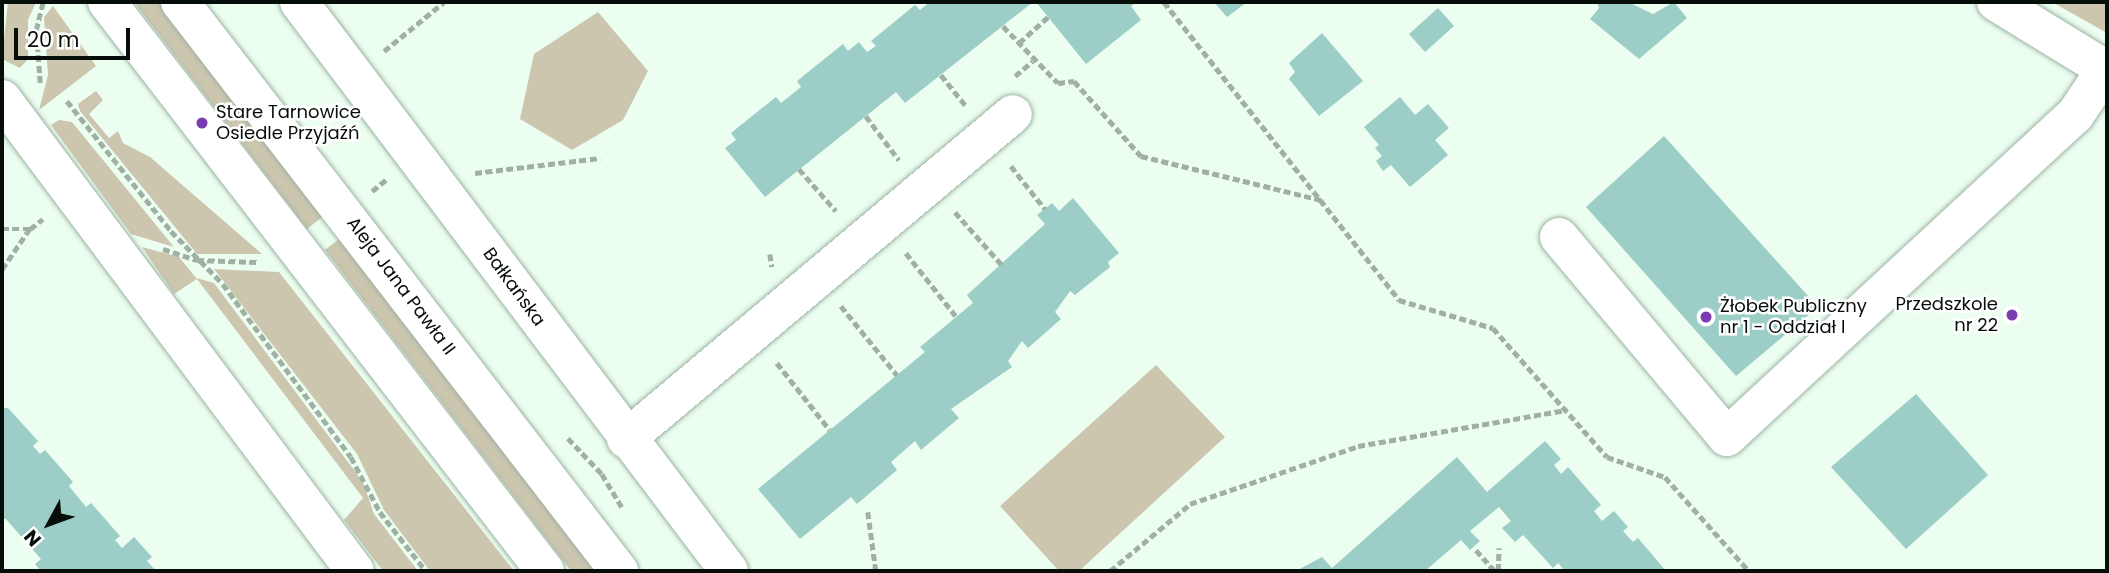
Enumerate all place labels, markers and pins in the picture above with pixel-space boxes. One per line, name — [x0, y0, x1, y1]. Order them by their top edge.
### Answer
place label: Stare Tarnowice Osiedle Przyjaźń — [216, 102, 361, 144]
marker: Stare Tarnowice Osiedle Przyjaźń — [194, 115, 210, 131]
place label: Przedszkole nr 22 — [1895, 294, 1998, 336]
place label: Żłobek Publiczny nr 1 - Oddział I — [1720, 296, 1867, 338]
marker: Przedszkole nr 22 — [2004, 307, 2020, 323]
marker: Żłobek Publiczny nr 1 - Oddział I — [1698, 309, 1714, 325]

